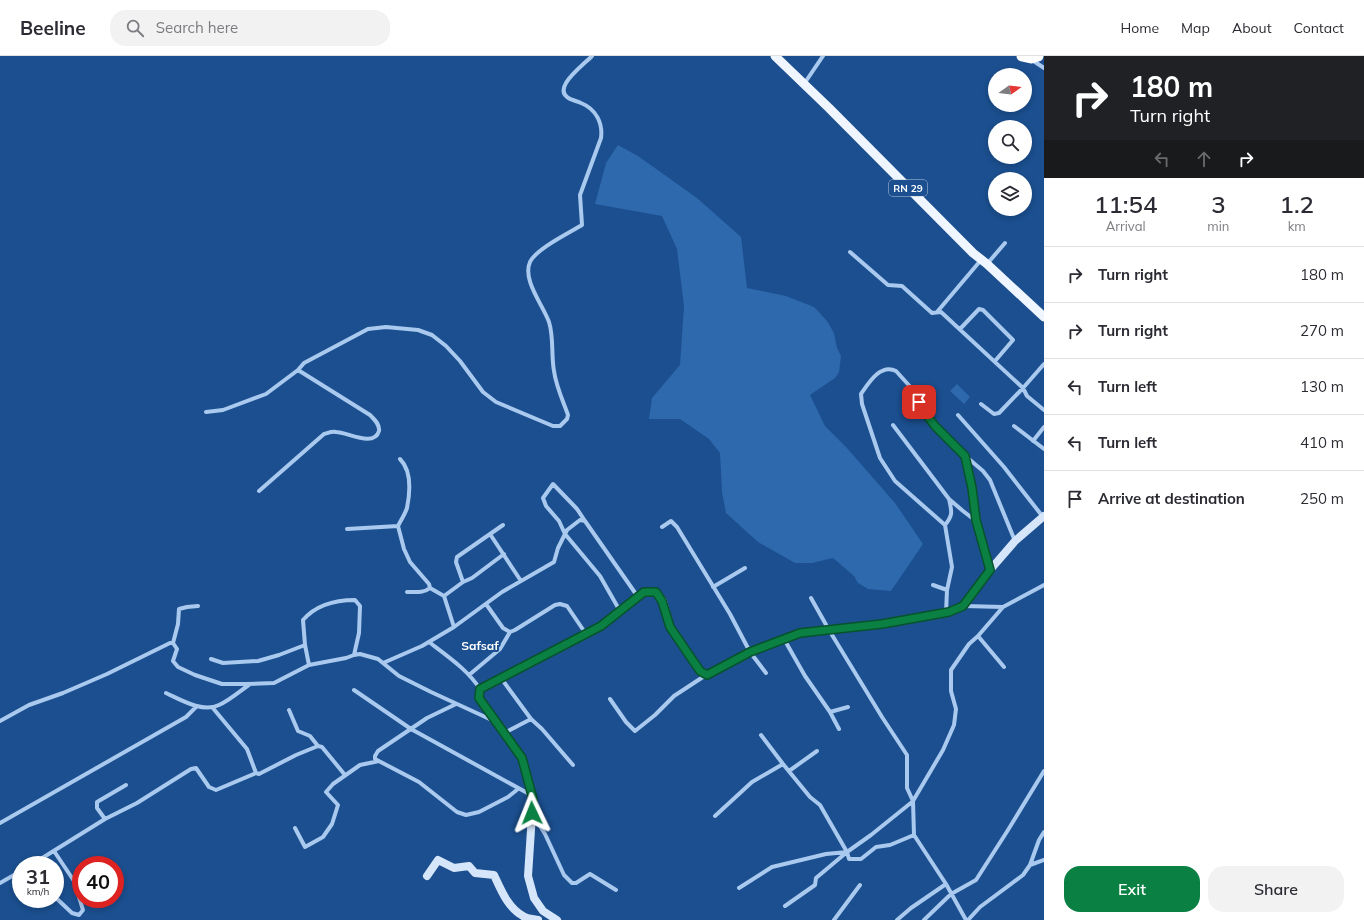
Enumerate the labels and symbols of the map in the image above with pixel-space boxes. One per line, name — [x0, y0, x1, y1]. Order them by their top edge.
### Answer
north arrow — [988, 68, 1032, 112]
road number: RN 29 — [889, 180, 927, 196]
pin — [902, 385, 936, 419]
district label: Safsaf — [461, 638, 499, 653]
position arrow — [511, 792, 553, 834]
speed limit sign: 40 — [72, 856, 124, 908]

